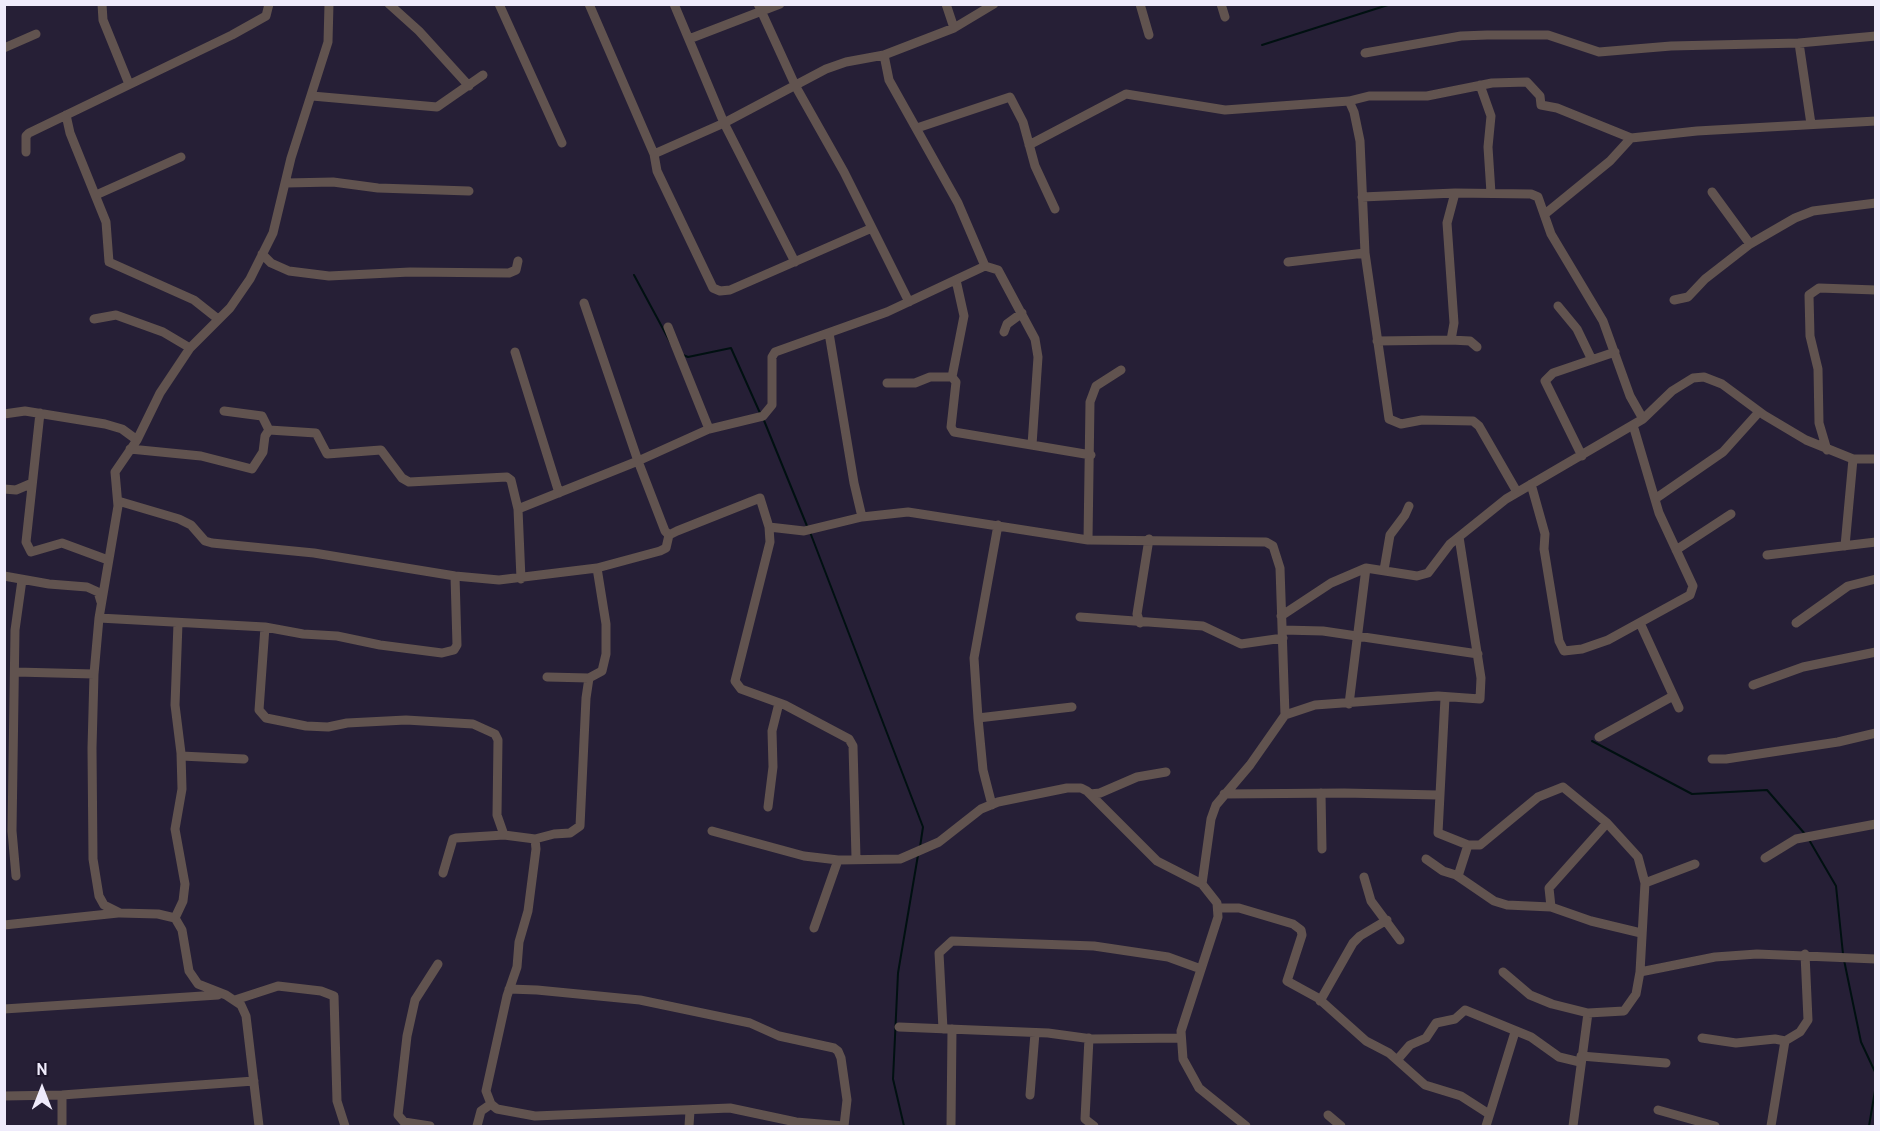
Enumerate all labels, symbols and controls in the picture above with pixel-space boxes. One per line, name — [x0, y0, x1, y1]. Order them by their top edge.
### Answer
north arrow — [12, 1059, 72, 1119]
text: N — [36, 1061, 48, 1081]

